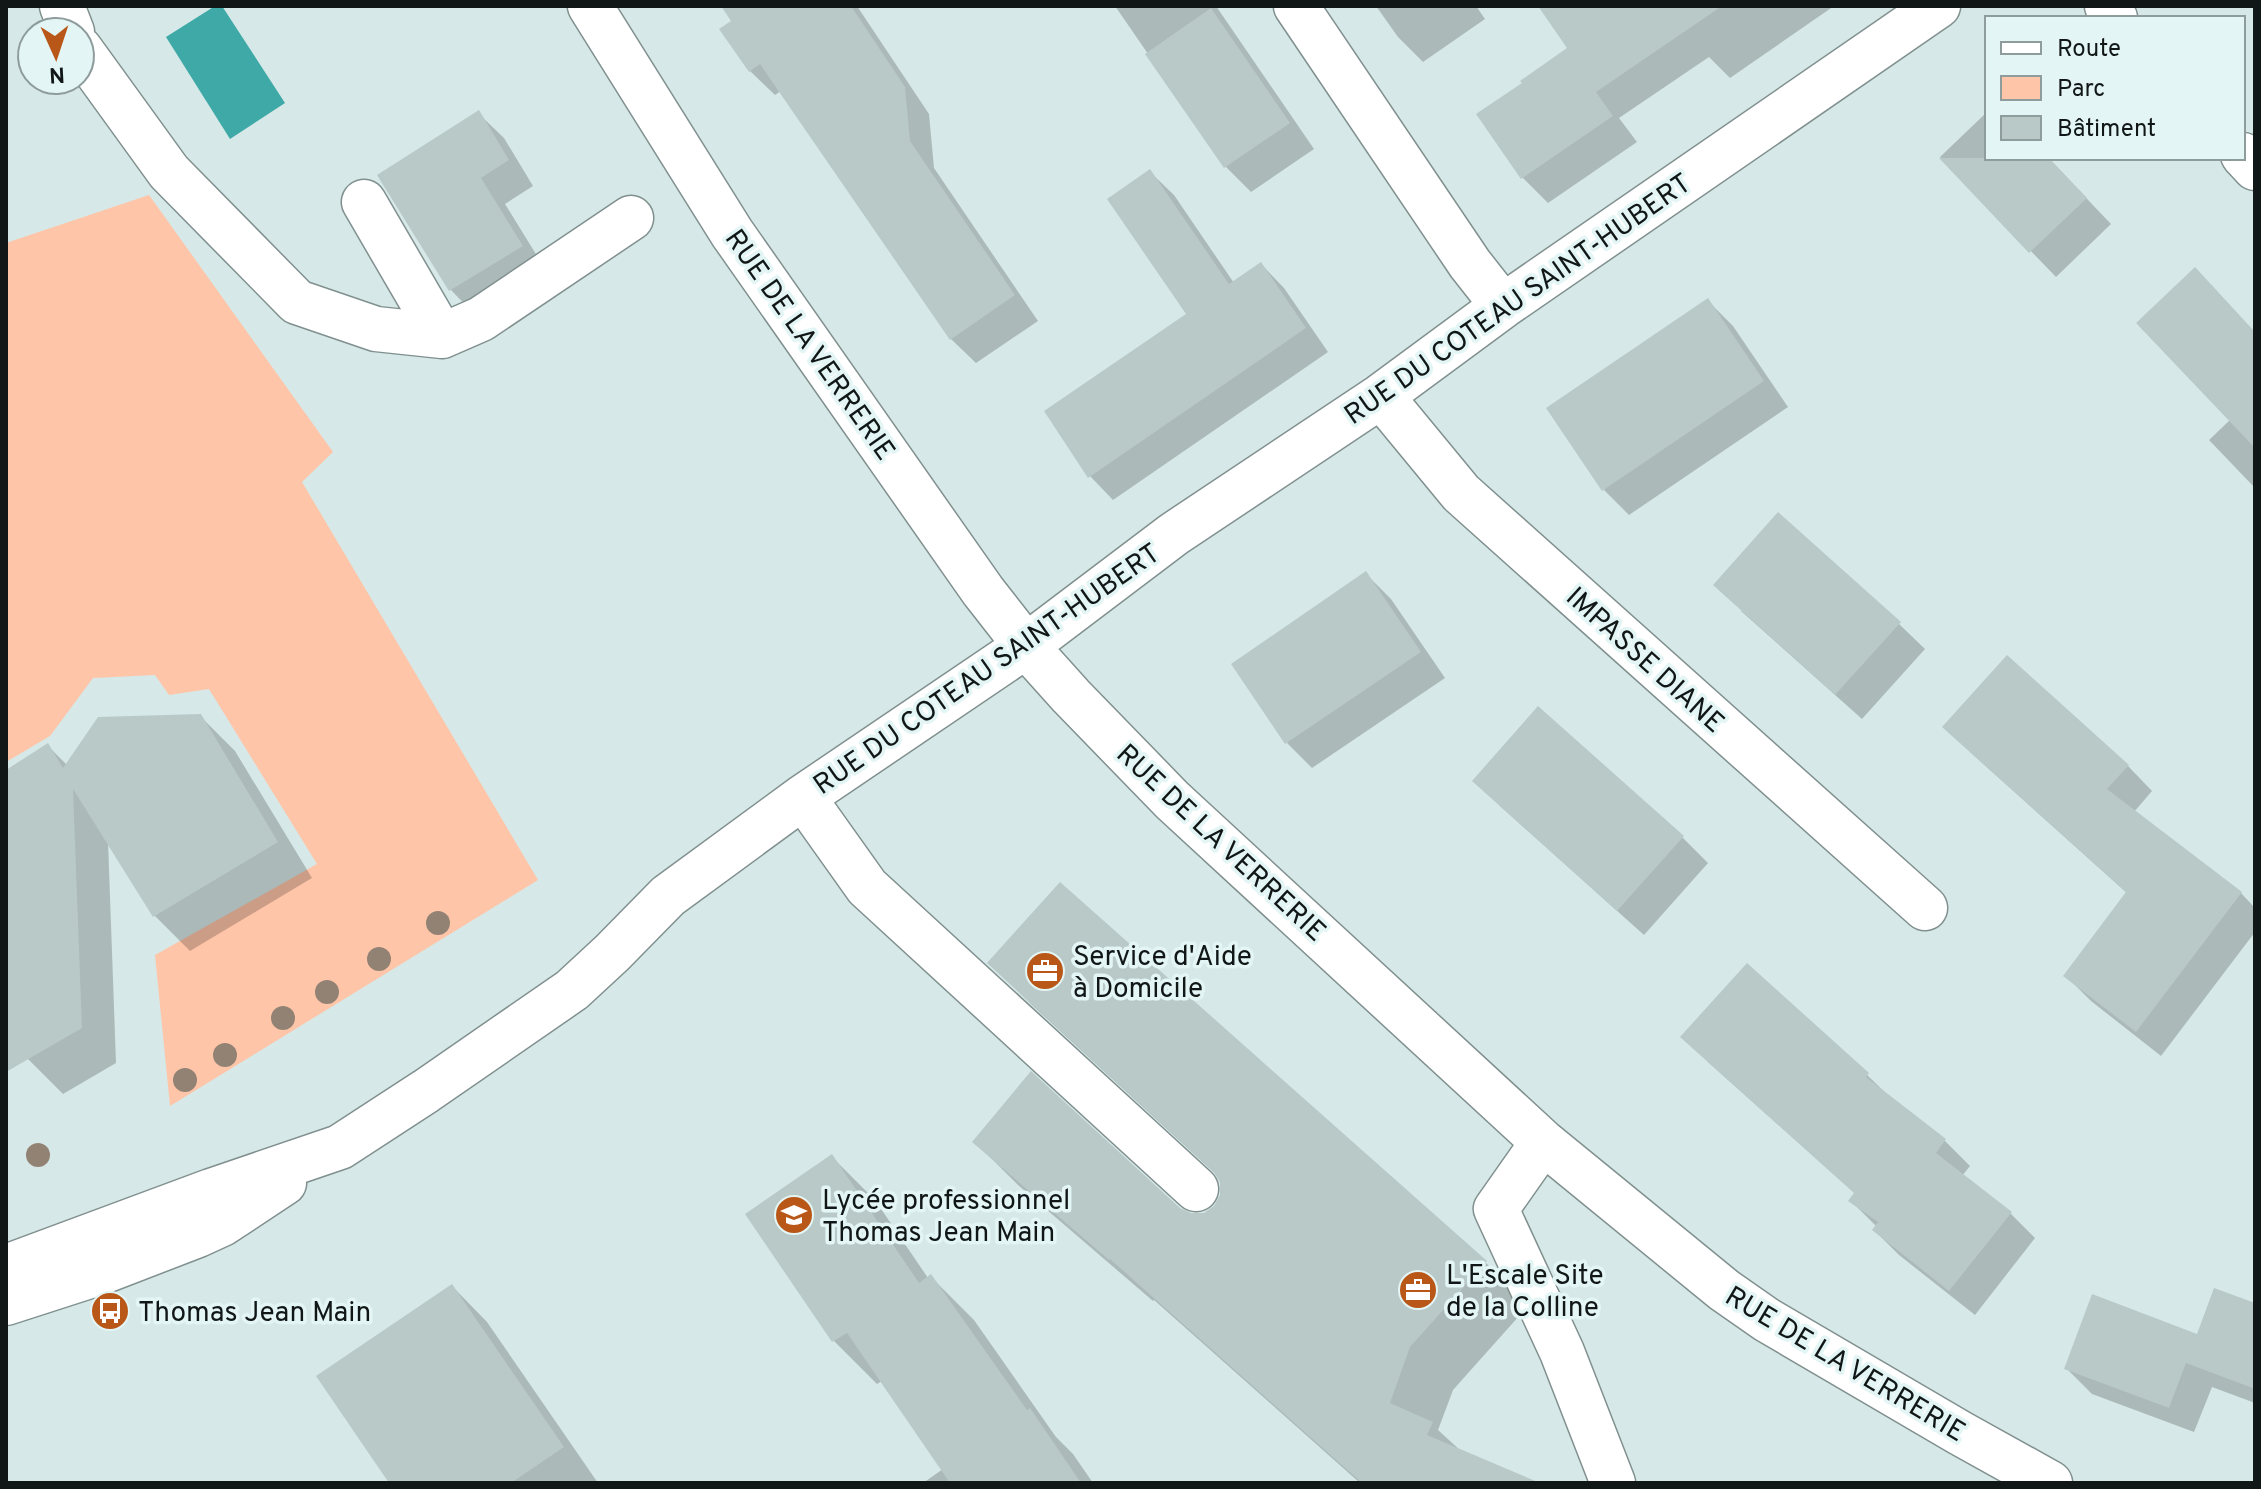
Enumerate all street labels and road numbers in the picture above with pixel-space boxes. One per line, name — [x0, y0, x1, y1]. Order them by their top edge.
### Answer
street label: RUE DU COTEAU SAINT-HUBERT — [1338, 167, 1699, 434]
street label: RUE DE LA VERRERIE — [715, 223, 902, 468]
street label: RUE DU COTEAU SAINT-HUBERT — [807, 537, 1168, 804]
street label: IMPASSE DIANE — [1557, 580, 1731, 742]
street label: RUE DE LA VERRERIE — [1107, 738, 1332, 951]
street label: RUE DE LA VERRERIE — [1718, 1280, 1971, 1452]

